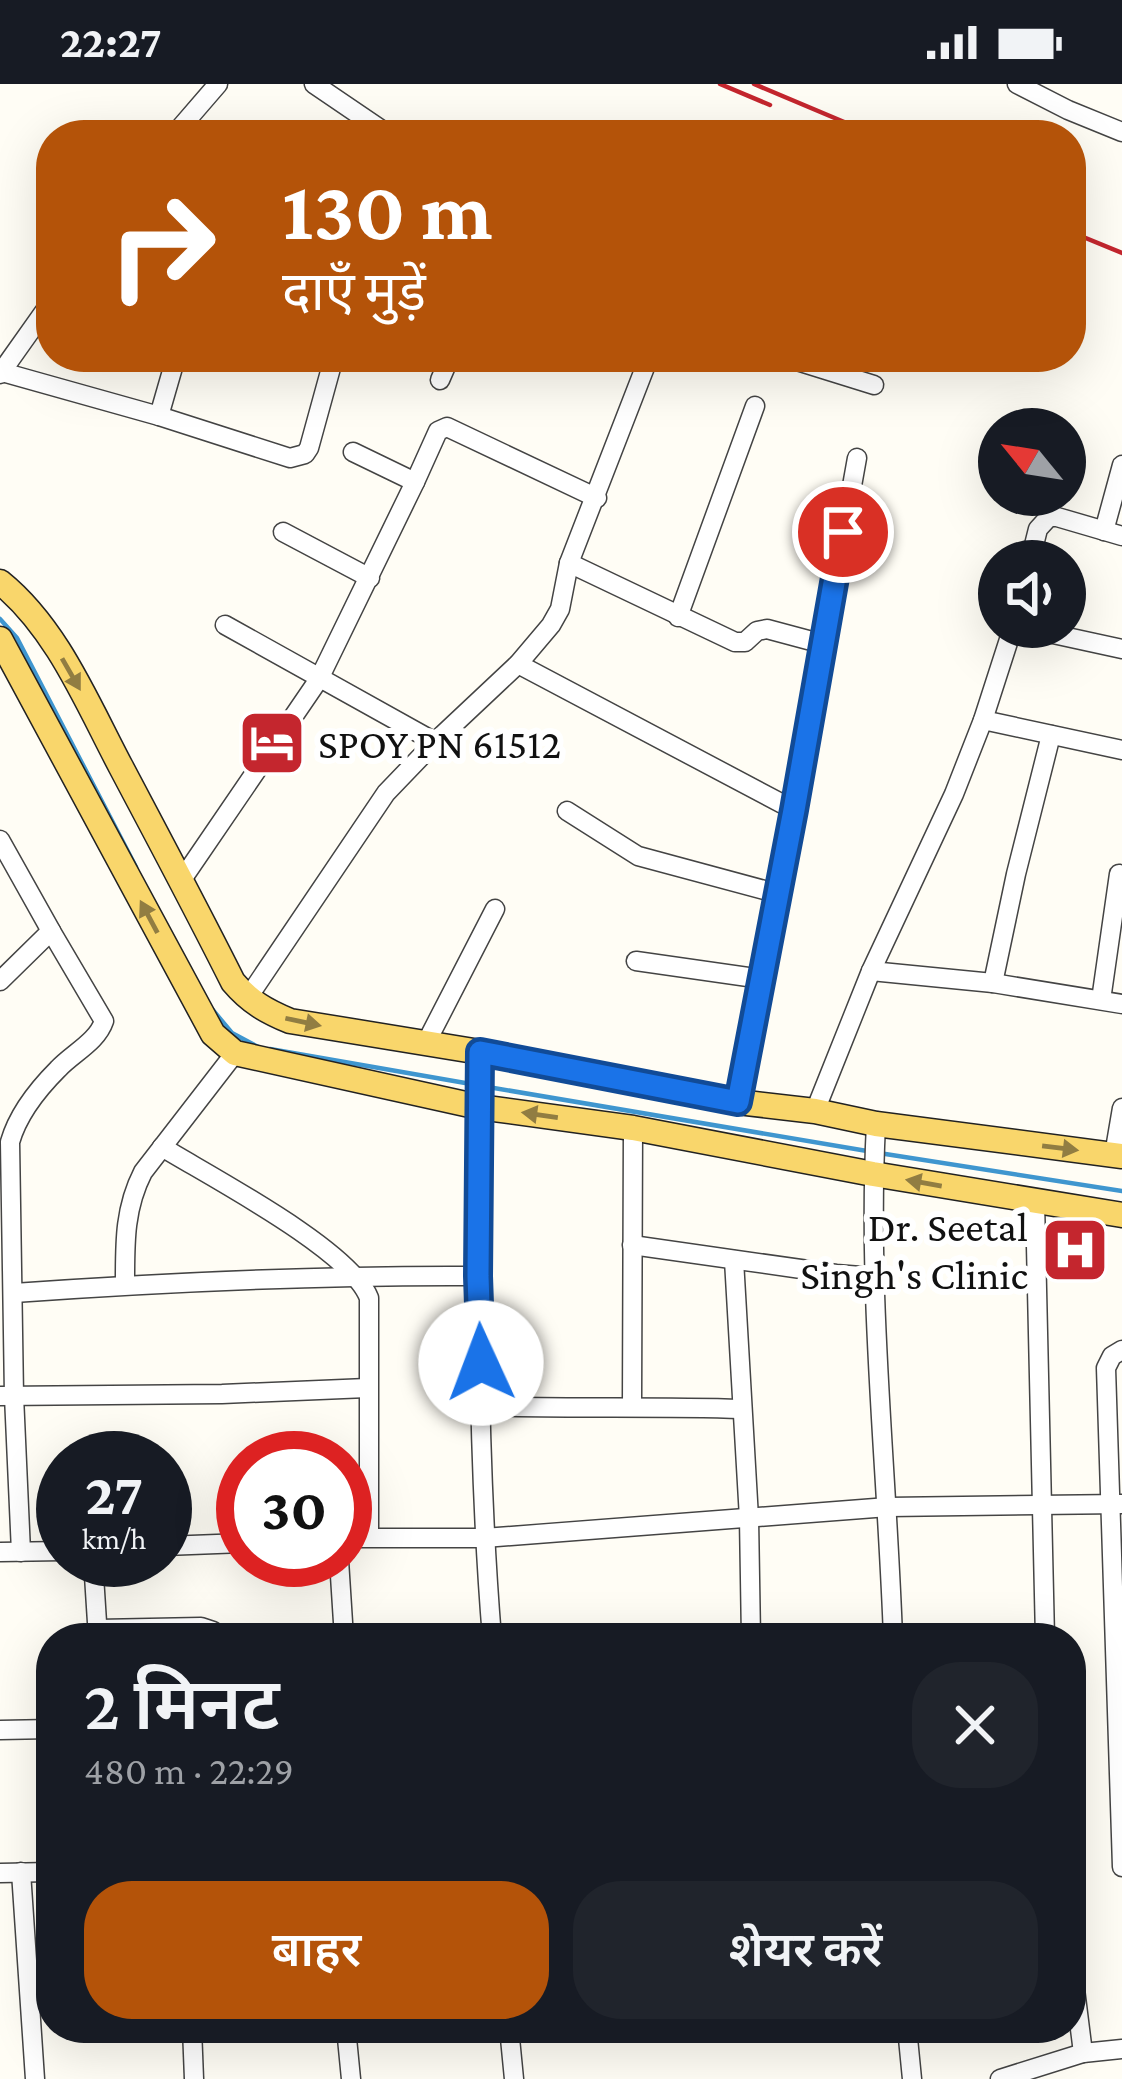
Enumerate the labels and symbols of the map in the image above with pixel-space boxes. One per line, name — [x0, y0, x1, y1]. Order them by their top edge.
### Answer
north arrow — [978, 408, 1086, 516]
pin — [792, 481, 894, 583]
one-way arrow — [59, 657, 80, 690]
hotel icon: SPOY PN 61512 — [237, 708, 307, 778]
place label: SPOY PN 61512 — [318, 720, 561, 767]
one-way arrow — [140, 899, 160, 934]
one-way arrow — [285, 1013, 323, 1032]
one-way arrow — [520, 1105, 558, 1124]
one-way arrow — [1042, 1139, 1080, 1158]
one-way arrow — [904, 1173, 942, 1191]
place label: Dr. Seetal Singh's Clinic — [800, 1203, 1029, 1298]
hospital icon: Dr. Seetal Singh's Clinic — [1040, 1215, 1110, 1285]
position arrow — [418, 1300, 544, 1426]
speed limit sign: 30 — [216, 1431, 372, 1587]

